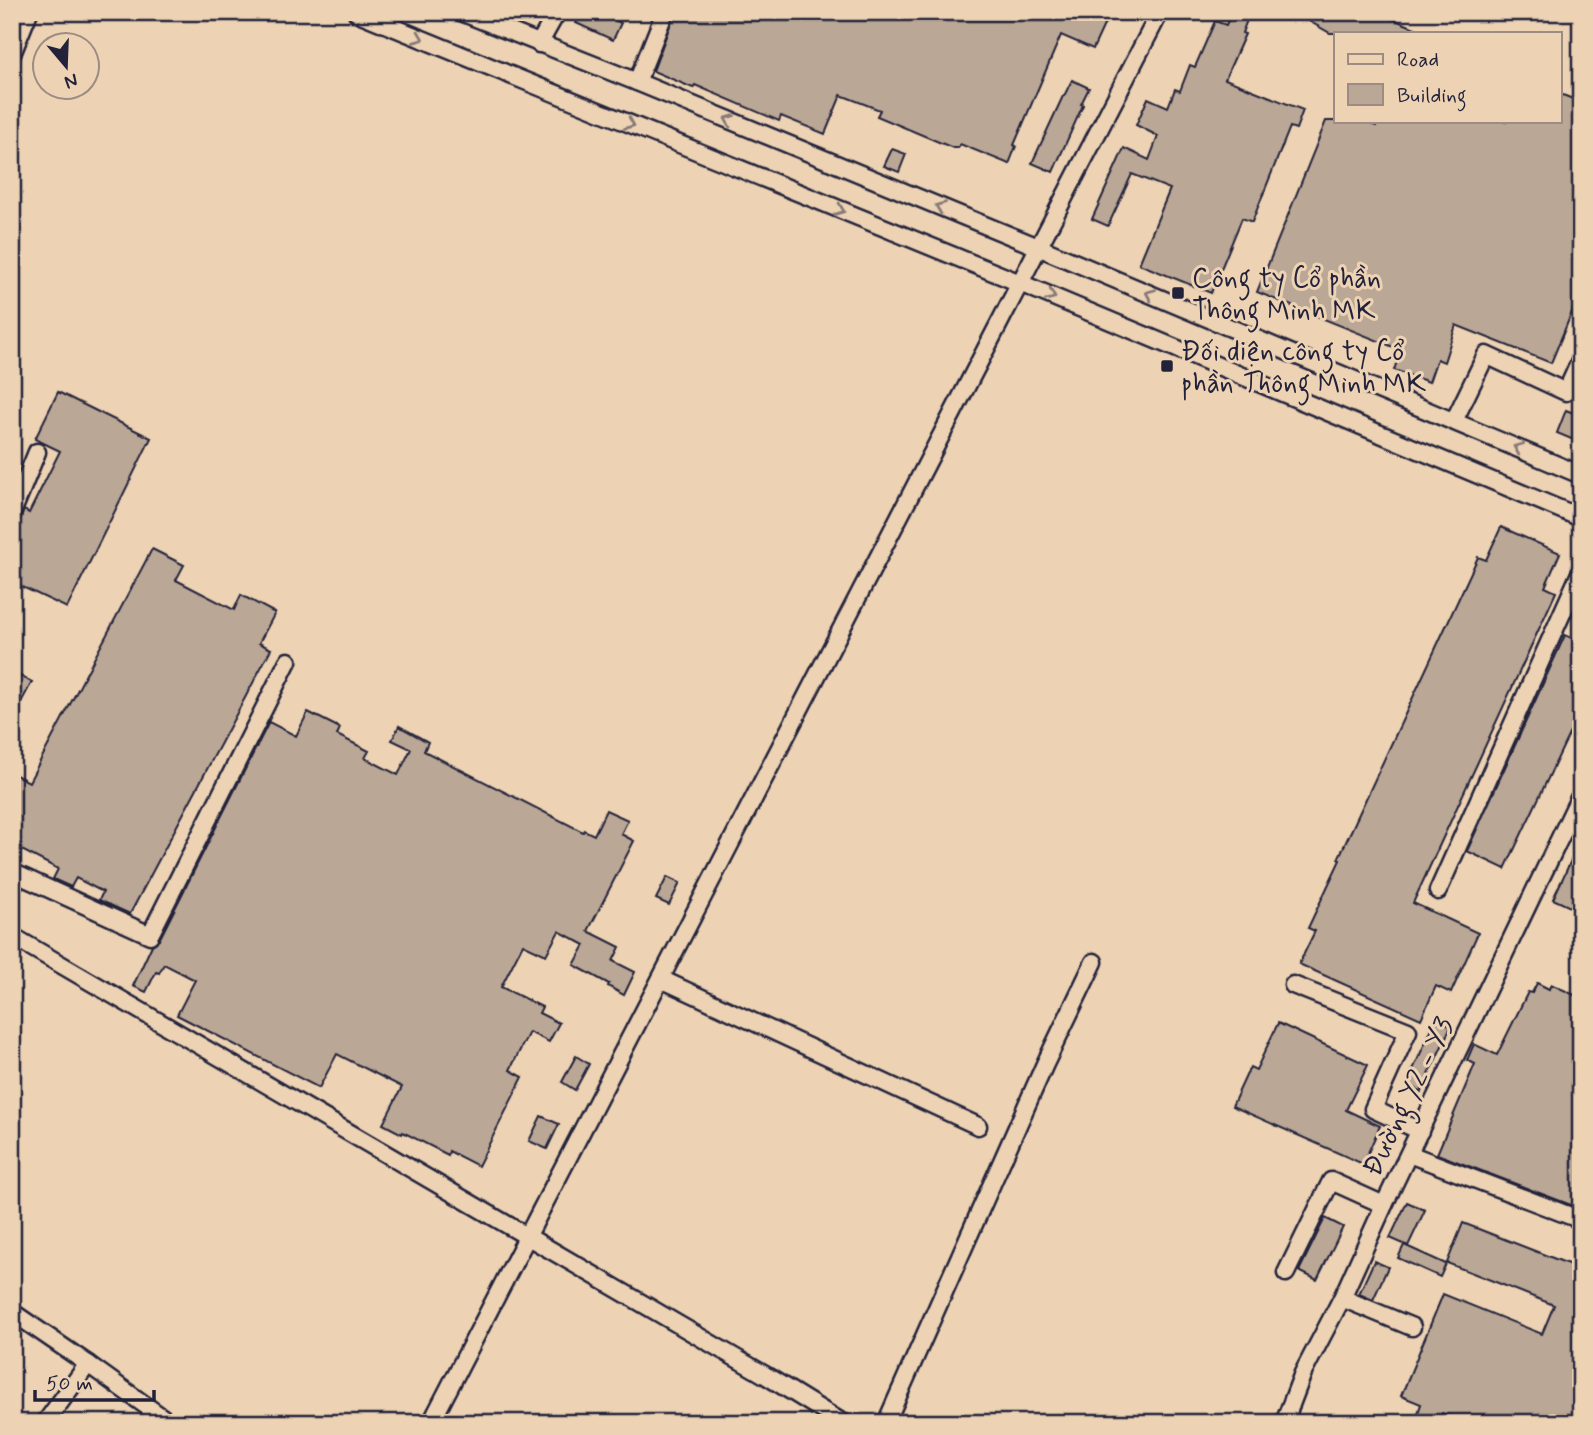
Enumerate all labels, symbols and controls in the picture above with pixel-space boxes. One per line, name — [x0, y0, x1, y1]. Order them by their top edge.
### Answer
one-way arrow — [412, 30, 424, 44]
north arrow — [32, 32, 102, 102]
legend — [1334, 32, 1562, 122]
text: Road — [1397, 46, 1439, 74]
text: N — [61, 67, 81, 95]
text: Building — [1397, 82, 1467, 112]
one-way arrow — [724, 114, 737, 128]
one-way arrow — [622, 116, 635, 130]
one-way arrow — [934, 201, 947, 215]
one-way arrow — [833, 202, 846, 216]
place label: Công ty Cổ phần Thông Minh MK — [1192, 261, 1381, 333]
marker: Công ty Cổ phần Thông Minh MK — [1170, 285, 1186, 301]
one-way arrow — [1044, 288, 1056, 302]
one-way arrow — [1144, 288, 1157, 302]
place label: Đối diện công ty Cổ phần Thông Minh MK — [1181, 334, 1426, 406]
marker: Đối diện công ty Cổ phần Thông Minh MK — [1159, 358, 1175, 374]
one-way arrow — [1513, 442, 1525, 456]
street label: Đường Y2 - Y3 — [1355, 1011, 1467, 1184]
scale bar — [35, 1358, 154, 1402]
text: 50 m — [46, 1370, 93, 1398]

